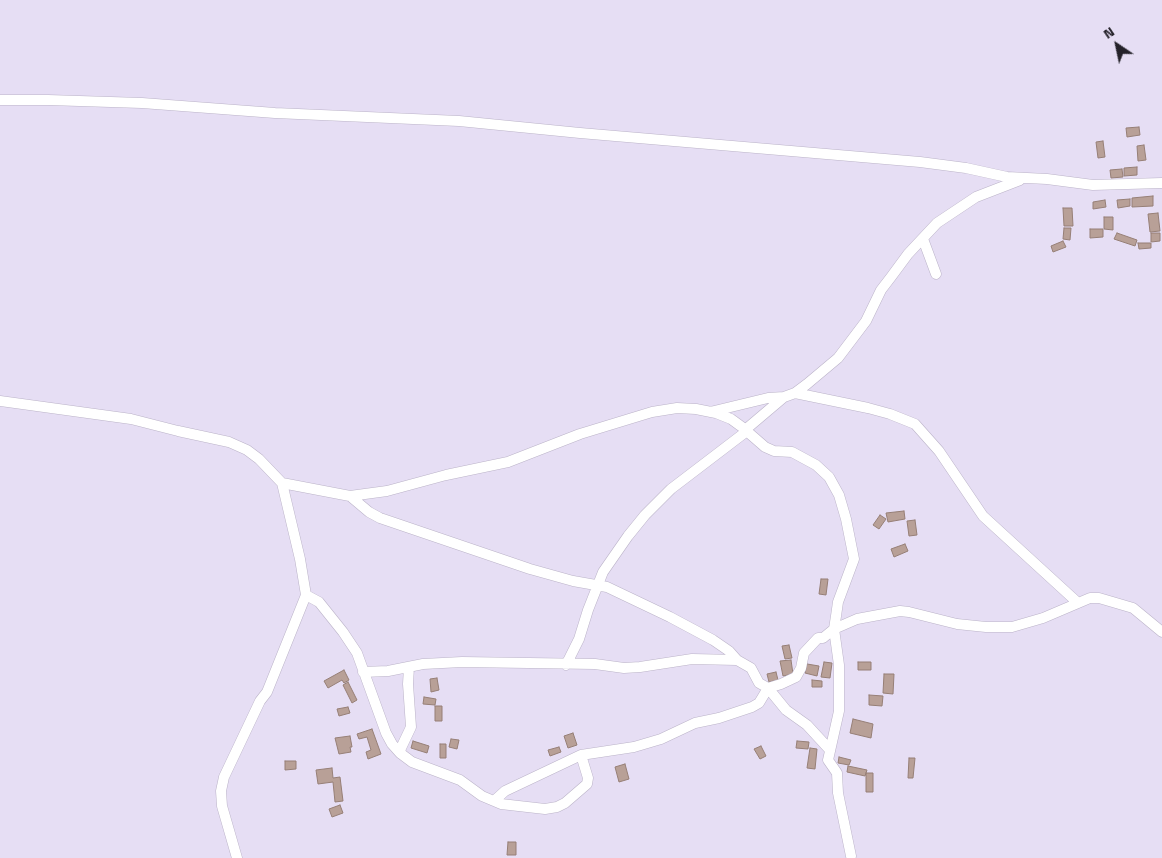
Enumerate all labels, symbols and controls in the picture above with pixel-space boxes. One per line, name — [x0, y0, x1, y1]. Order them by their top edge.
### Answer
north arrow — [1092, 20, 1142, 70]
text: N — [1098, 21, 1118, 44]

